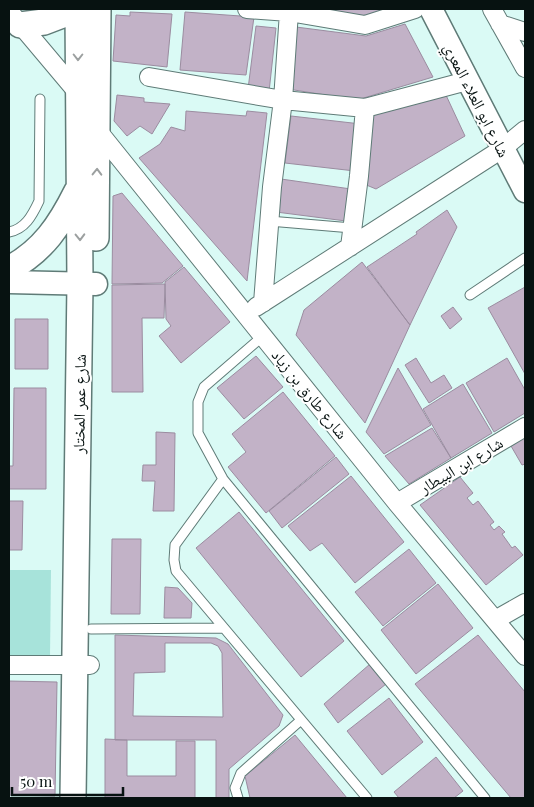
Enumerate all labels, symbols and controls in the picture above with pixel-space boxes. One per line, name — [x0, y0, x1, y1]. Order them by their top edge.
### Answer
street label: شارع ابو العلاء المعري — [437, 39, 515, 162]
one-way arrow — [73, 54, 83, 62]
one-way arrow — [92, 168, 102, 176]
one-way arrow — [75, 234, 85, 242]
street label: شارع طارق بن زياد — [267, 344, 353, 444]
street label: شارع عمر المختار — [67, 354, 91, 455]
street label: شارع ابن البيطار — [414, 431, 507, 499]
scale bar — [12, 764, 124, 796]
text: 50 m — [20, 771, 53, 791]

